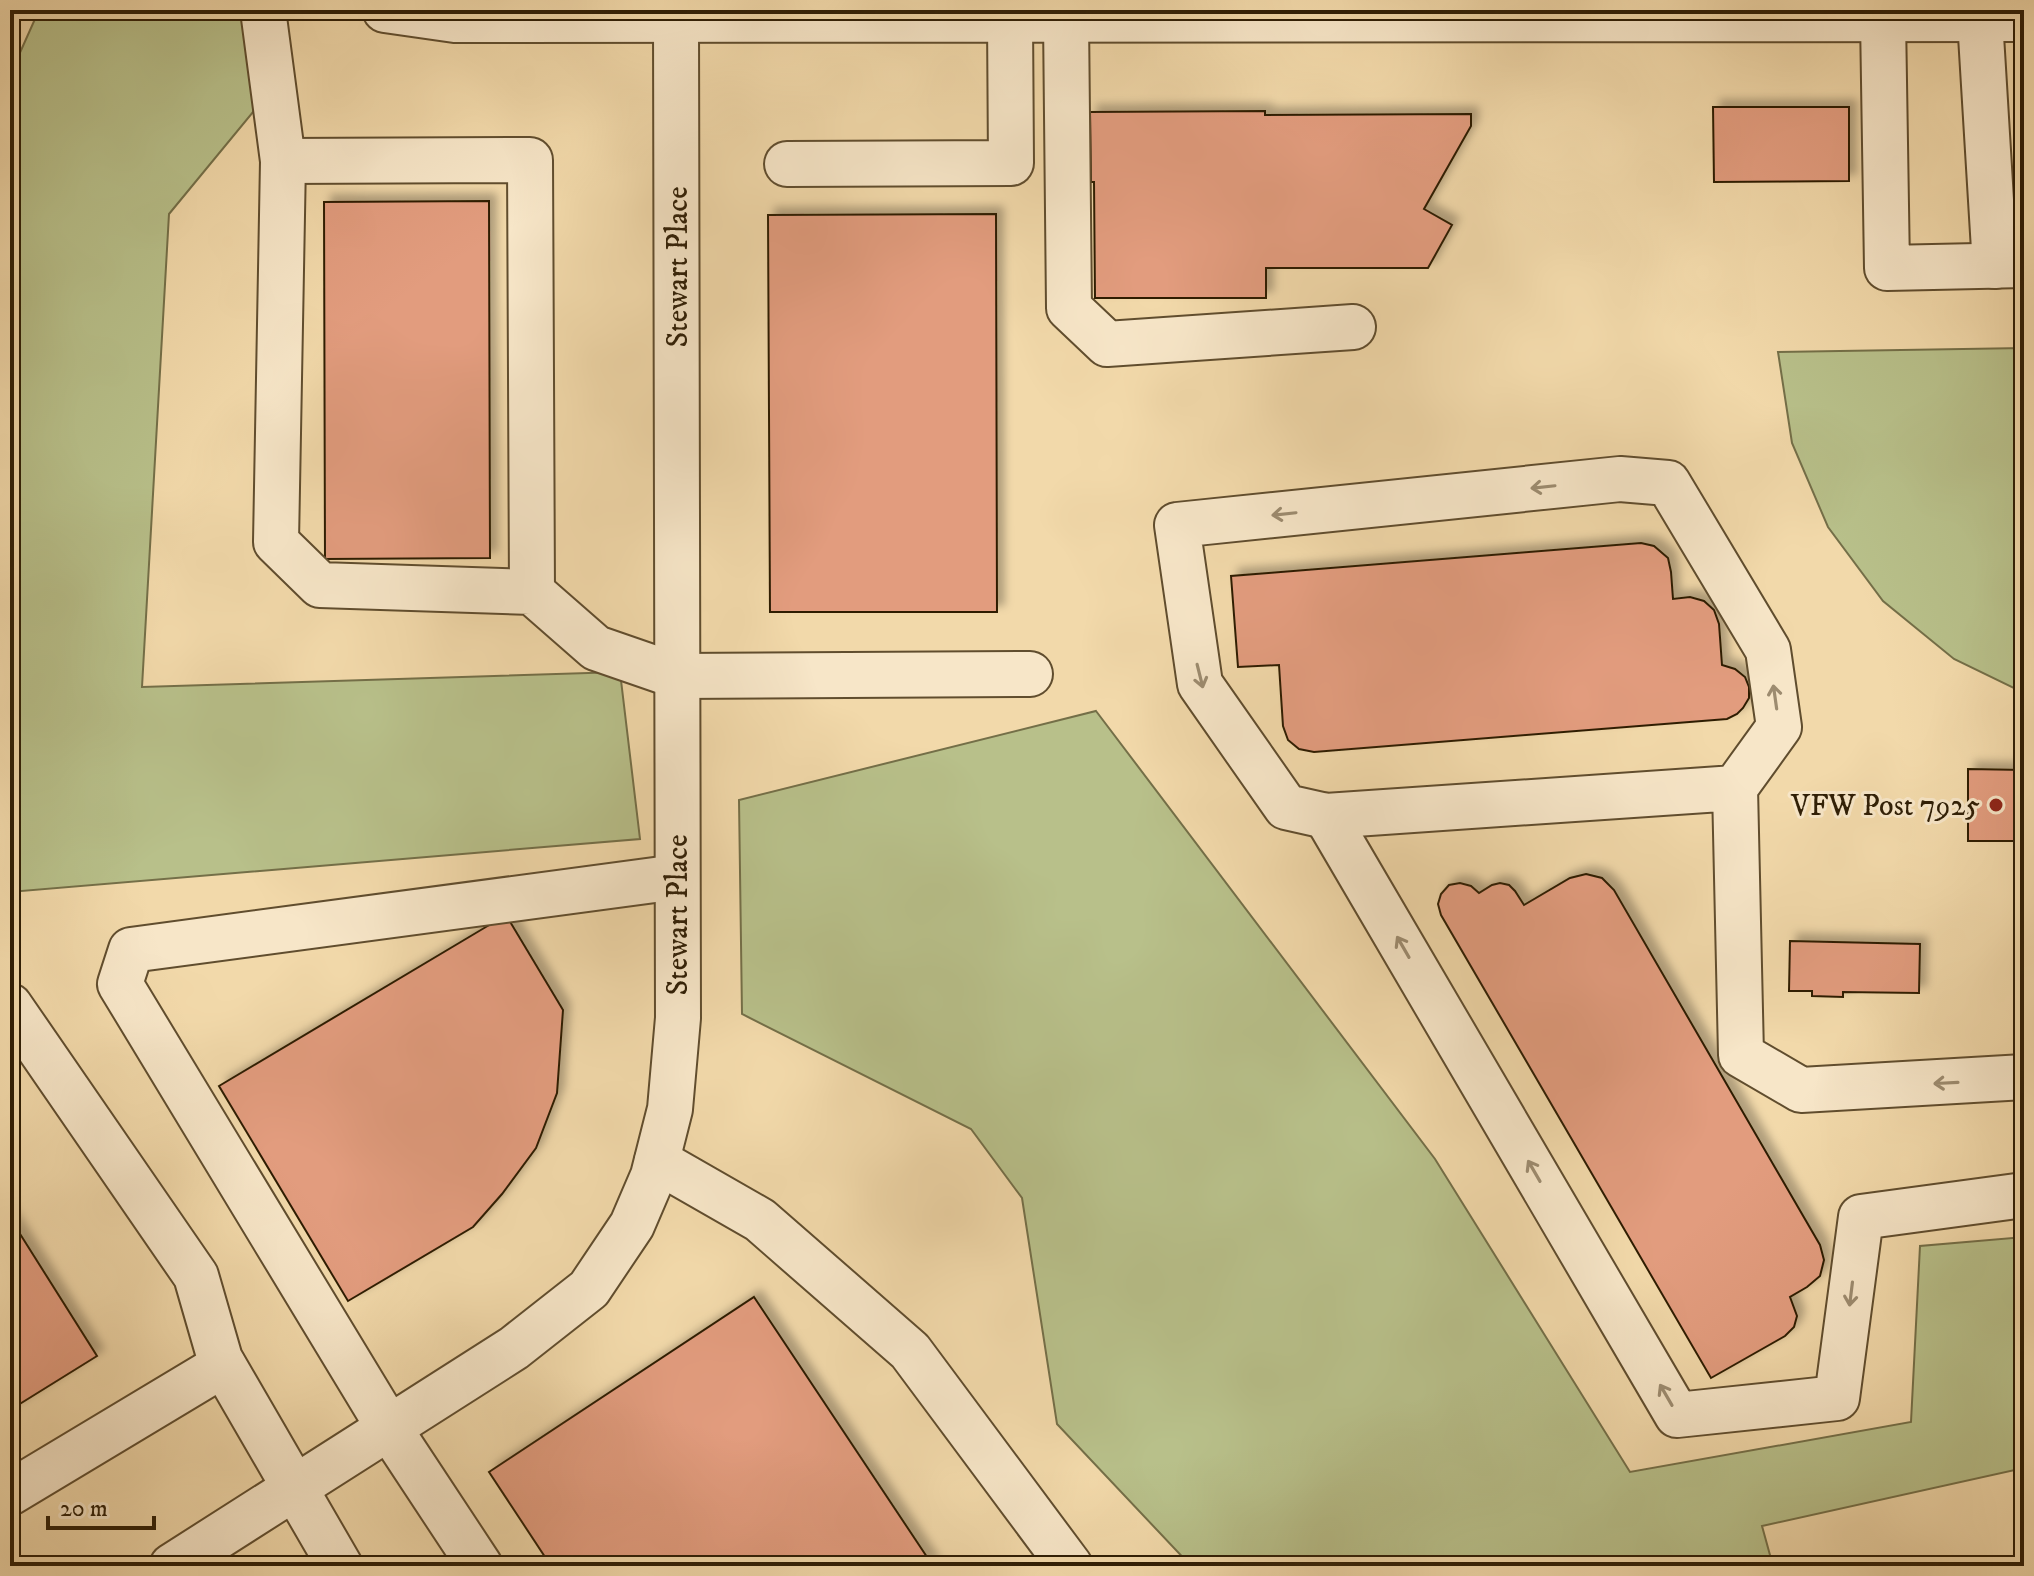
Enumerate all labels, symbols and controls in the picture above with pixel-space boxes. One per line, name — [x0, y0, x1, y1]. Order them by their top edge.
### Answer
street label: Stewart Place — [660, 186, 697, 348]
one-way arrow — [1530, 479, 1557, 494]
one-way arrow — [1271, 506, 1298, 521]
one-way arrow — [1193, 662, 1208, 688]
one-way arrow — [1767, 685, 1782, 710]
place label: VFW Post 7925 — [1790, 788, 1980, 825]
marker: VFW Post 7925 — [1987, 796, 2005, 814]
street label: Stewart Place — [660, 834, 697, 996]
one-way arrow — [1395, 936, 1411, 959]
one-way arrow — [1933, 1075, 1960, 1090]
one-way arrow — [1526, 1160, 1542, 1183]
one-way arrow — [1843, 1281, 1858, 1306]
one-way arrow — [1658, 1384, 1674, 1407]
scale bar — [48, 1480, 154, 1530]
text: 20 m — [60, 1494, 108, 1524]

